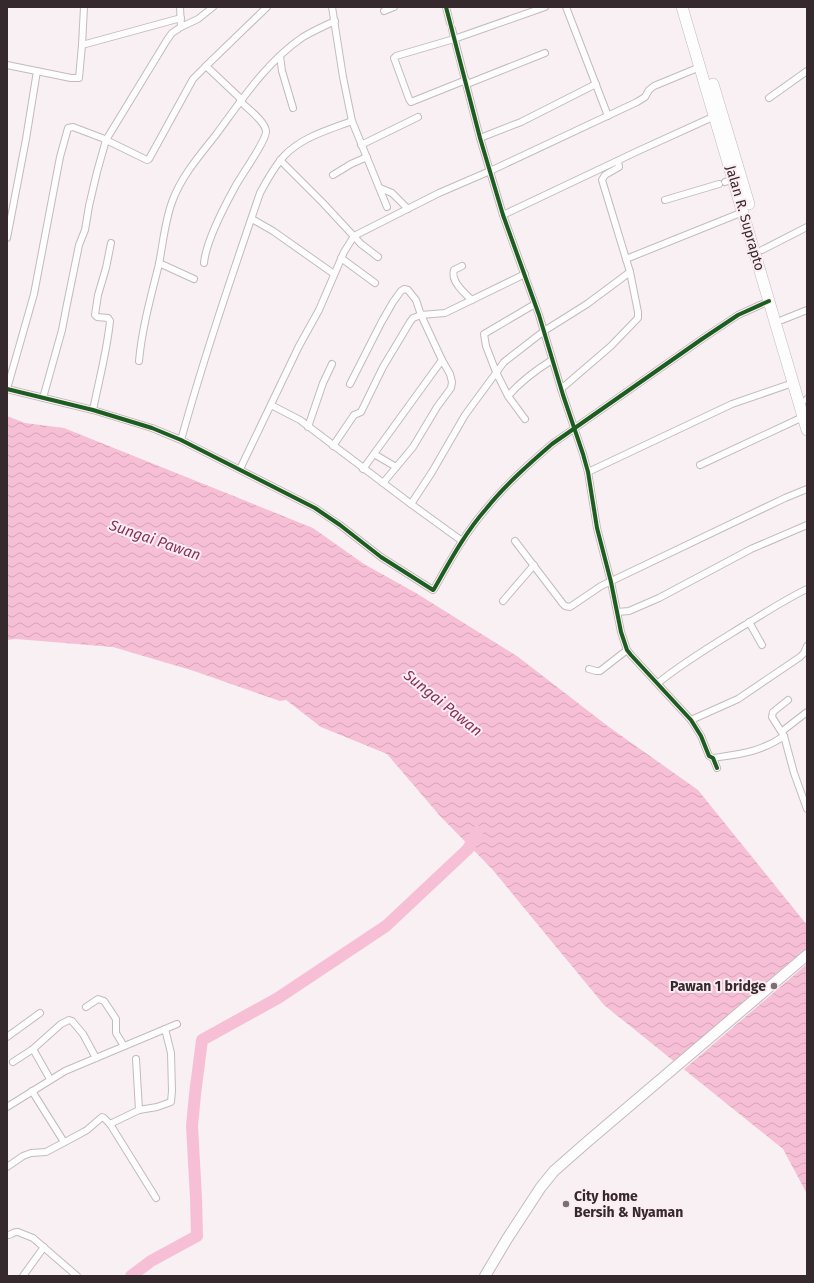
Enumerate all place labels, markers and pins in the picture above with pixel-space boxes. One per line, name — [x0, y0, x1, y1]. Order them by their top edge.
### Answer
place label: Pawan 1 bridge — [670, 978, 766, 995]
marker: Pawan 1 bridge — [769, 981, 779, 991]
place label: City home Bersih & Nyaman — [574, 1188, 683, 1221]
marker: City home Bersih & Nyaman — [561, 1199, 571, 1209]

